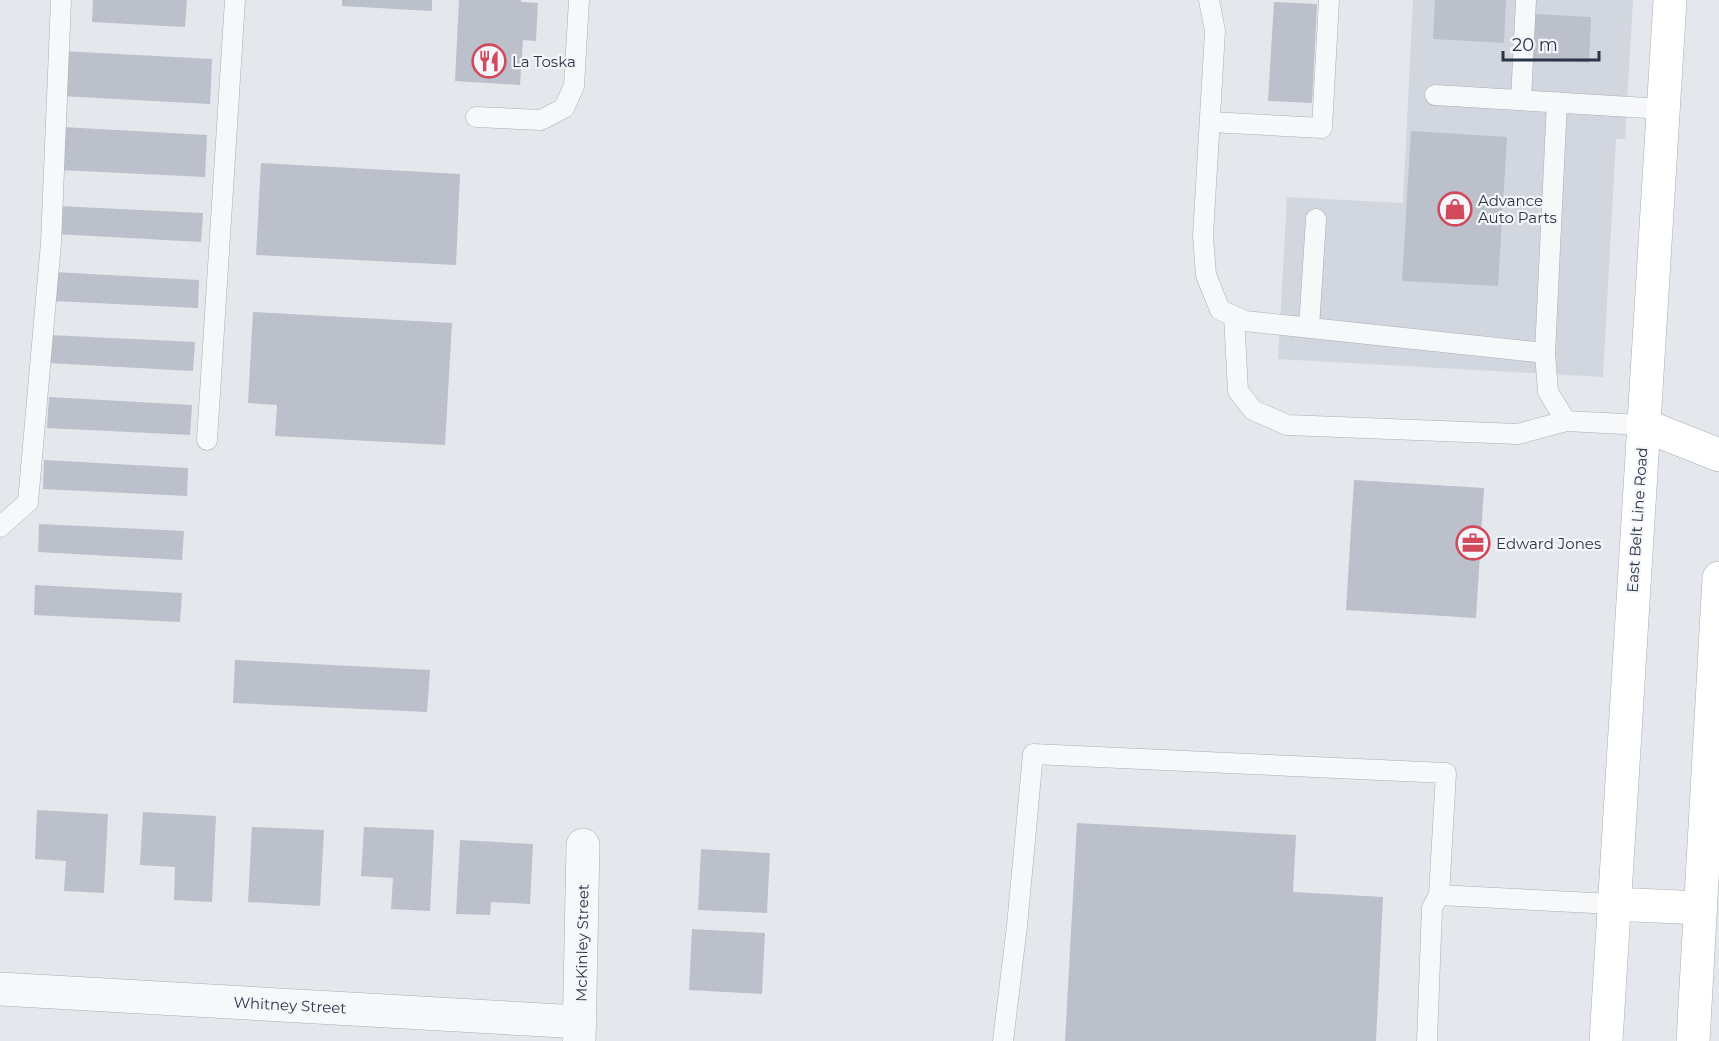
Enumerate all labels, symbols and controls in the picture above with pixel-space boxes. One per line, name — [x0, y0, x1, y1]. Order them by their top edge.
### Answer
scale bar — [1503, 24, 1599, 62]
text: 20 m — [1512, 34, 1558, 56]
restaurant icon: La Toska — [471, 43, 507, 79]
place label: La Toska — [512, 52, 576, 71]
shop icon: Advance Auto Parts — [1437, 191, 1473, 227]
place label: Advance Auto Parts — [1478, 191, 1557, 227]
street label: East Belt Line Road — [1622, 447, 1652, 593]
office icon: Edward Jones — [1455, 525, 1491, 561]
place label: Edward Jones — [1496, 534, 1601, 553]
street label: McKinley Street — [571, 884, 593, 1002]
street label: Whitney Street — [233, 993, 347, 1017]

